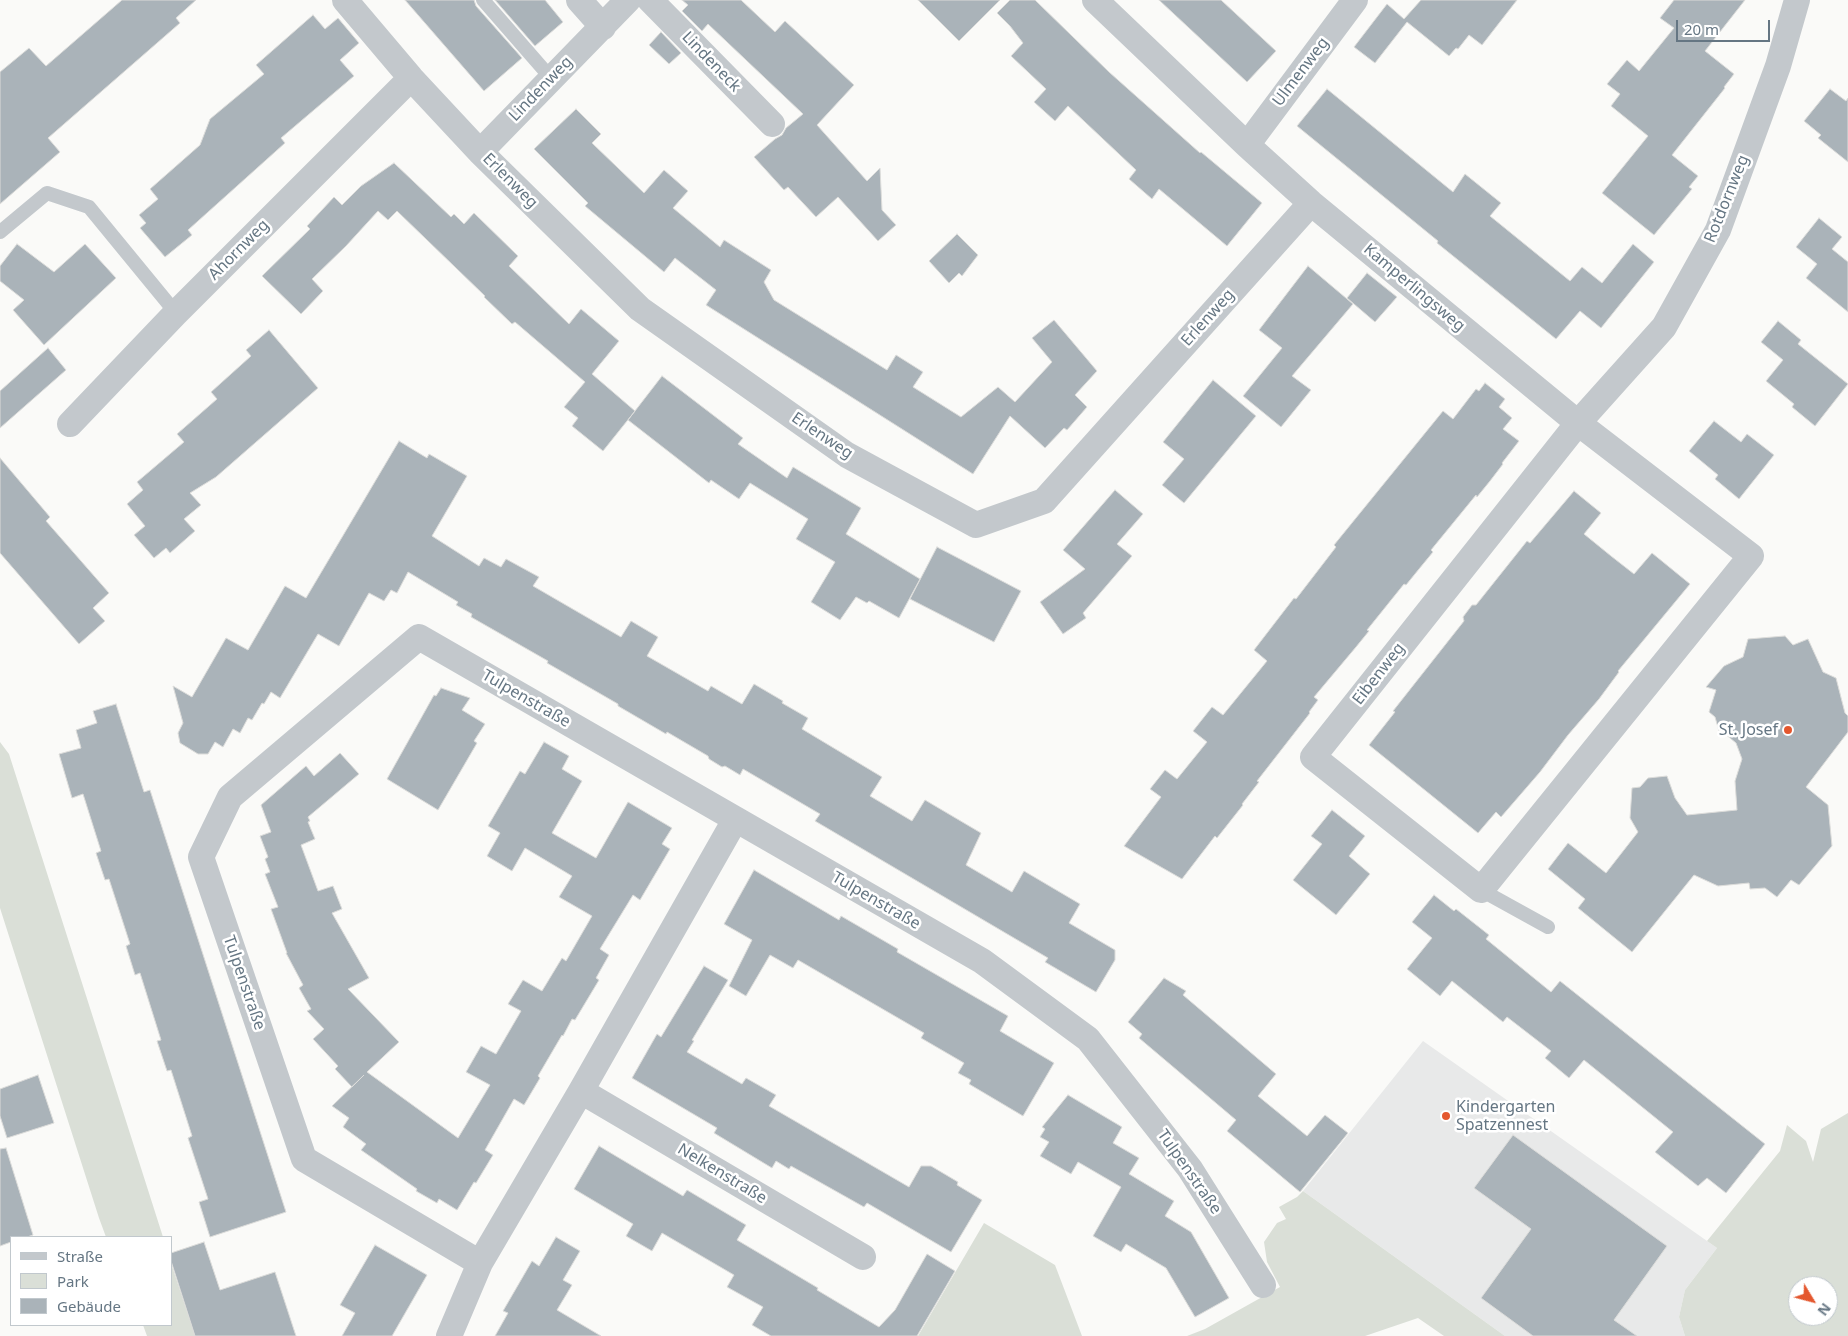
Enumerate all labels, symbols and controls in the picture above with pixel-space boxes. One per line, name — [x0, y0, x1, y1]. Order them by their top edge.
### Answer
scale bar — [1678, 10, 1772, 42]
text: 20 m — [1684, 19, 1719, 39]
street label: Lindeneck — [678, 28, 744, 96]
street label: Ulmenweg — [1269, 34, 1333, 110]
street label: Lindenweg — [505, 53, 577, 125]
street label: Erlenweg — [478, 149, 542, 213]
street label: Rotdornweg — [1701, 152, 1753, 246]
street label: Ahornweg — [205, 216, 273, 284]
street label: Kamperlingsweg — [1359, 240, 1469, 336]
street label: Erlenweg — [1177, 286, 1239, 350]
street label: Erlenweg — [788, 408, 856, 464]
street label: Eibenweg — [1349, 639, 1409, 709]
street label: Tulpenstraße — [478, 666, 574, 732]
place label: St. Josef — [1719, 720, 1778, 740]
marker: St. Josef — [1782, 724, 1794, 736]
street label: Tulpenstraße — [828, 868, 924, 934]
street label: Tulpenstraße — [219, 933, 269, 1033]
place label: Kindergarten Spatzennest — [1456, 1097, 1555, 1135]
marker: Kindergarten Spatzennest — [1440, 1110, 1452, 1122]
street label: Tulpenstraße — [1153, 1126, 1225, 1218]
street label: Nelkenstraße — [674, 1140, 770, 1208]
legend — [10, 1236, 172, 1326]
text: Straße — [57, 1246, 103, 1266]
text: Park — [57, 1271, 89, 1291]
north arrow — [1788, 1276, 1838, 1326]
text: Gebäude — [57, 1296, 121, 1316]
text: N — [1814, 1299, 1836, 1320]

